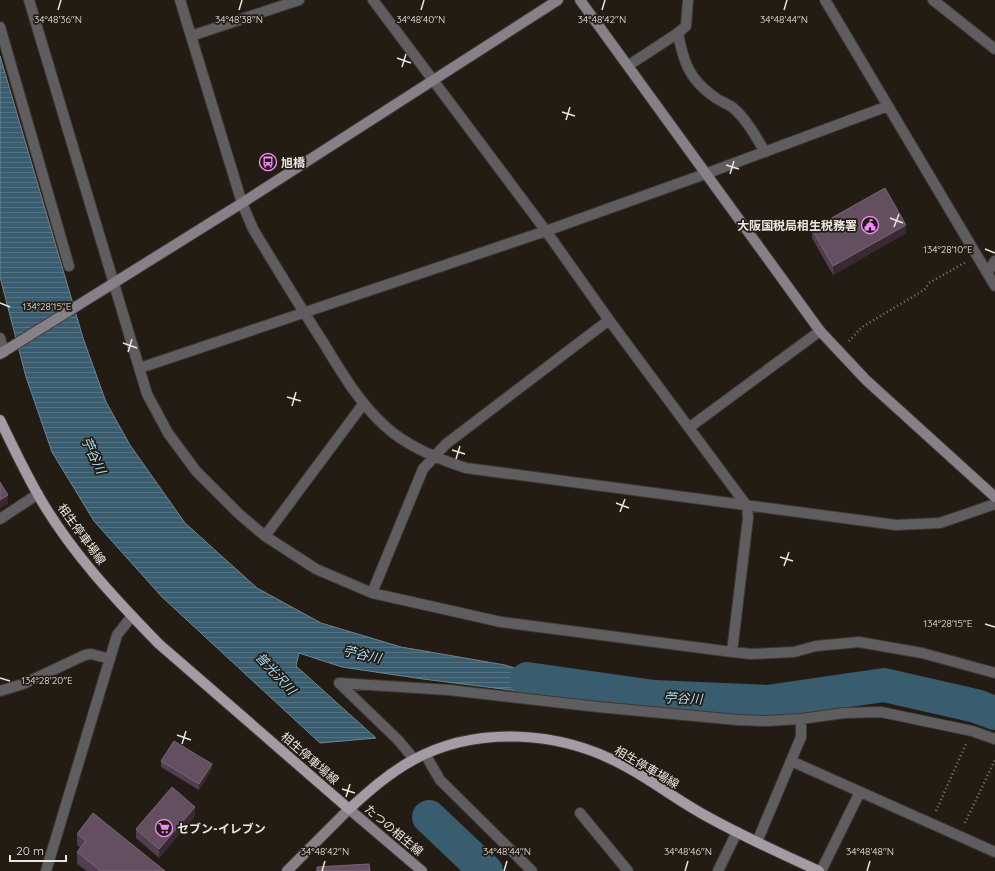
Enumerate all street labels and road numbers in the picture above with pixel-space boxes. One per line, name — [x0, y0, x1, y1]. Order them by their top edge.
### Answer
street label: 相生停車場線 — [55, 500, 109, 568]
street label: 相生停車場線 — [278, 729, 342, 787]
street label: 相生停車場線 — [612, 743, 682, 791]
street label: たつの相生線 — [362, 801, 426, 859]

